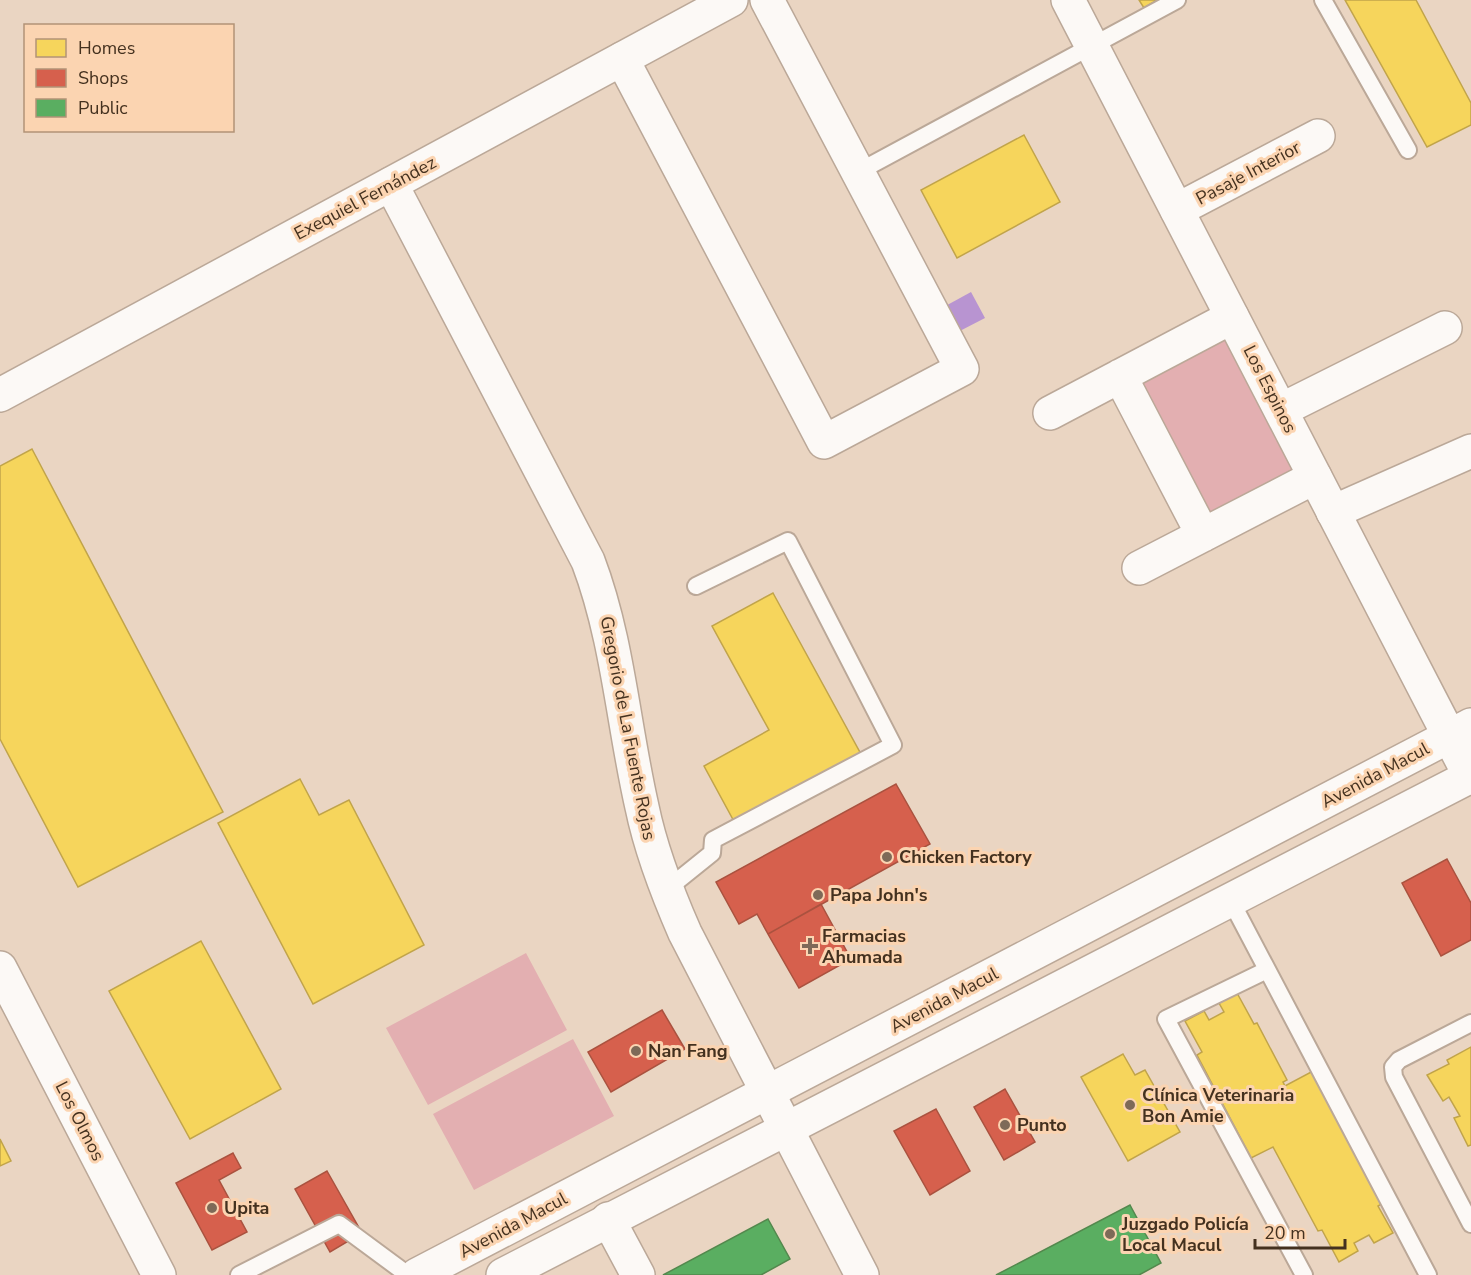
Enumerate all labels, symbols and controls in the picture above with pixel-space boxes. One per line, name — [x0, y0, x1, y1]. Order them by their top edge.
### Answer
legend — [24, 24, 234, 132]
text: Homes — [78, 36, 135, 60]
text: Shops — [78, 66, 128, 90]
text: Public — [78, 96, 128, 120]
street label: Pasaje Interior — [1192, 135, 1305, 211]
street label: Exequiel Fernández — [290, 150, 440, 246]
street label: Los Espinos — [1238, 341, 1302, 437]
street label: Gregorio de La Fuente Rojas — [594, 614, 662, 842]
street label: Avenida Macul — [1317, 736, 1434, 814]
place label: Chicken Factory — [899, 845, 1032, 869]
marker: Chicken Factory — [880, 850, 894, 864]
place label: Papa John's — [830, 883, 928, 907]
marker: Papa John's — [811, 888, 825, 902]
place label: Farmacias Ahumada — [822, 924, 906, 969]
marker: Farmacias Ahumada — [803, 939, 817, 953]
street label: Avenida Macul — [886, 961, 1003, 1039]
place label: Nan Fang — [648, 1039, 728, 1063]
marker: Nan Fang — [629, 1044, 643, 1058]
street label: Los Olmos — [50, 1077, 110, 1165]
place label: Clínica Veterinaria Bon Amie — [1142, 1083, 1294, 1128]
marker: Clínica Veterinaria Bon Amie — [1123, 1098, 1137, 1112]
place label: Punto — [1017, 1113, 1067, 1137]
marker: Punto — [998, 1118, 1012, 1132]
street label: Avenida Macul — [455, 1186, 572, 1264]
place label: Upita — [224, 1196, 269, 1220]
marker: Upita — [205, 1201, 219, 1215]
place label: Juzgado Policía Local Macul — [1121, 1212, 1249, 1257]
scale bar — [1255, 1212, 1345, 1250]
text: 20 m — [1264, 1221, 1306, 1245]
marker: Juzgado Policía Local Macul — [1103, 1227, 1117, 1241]

